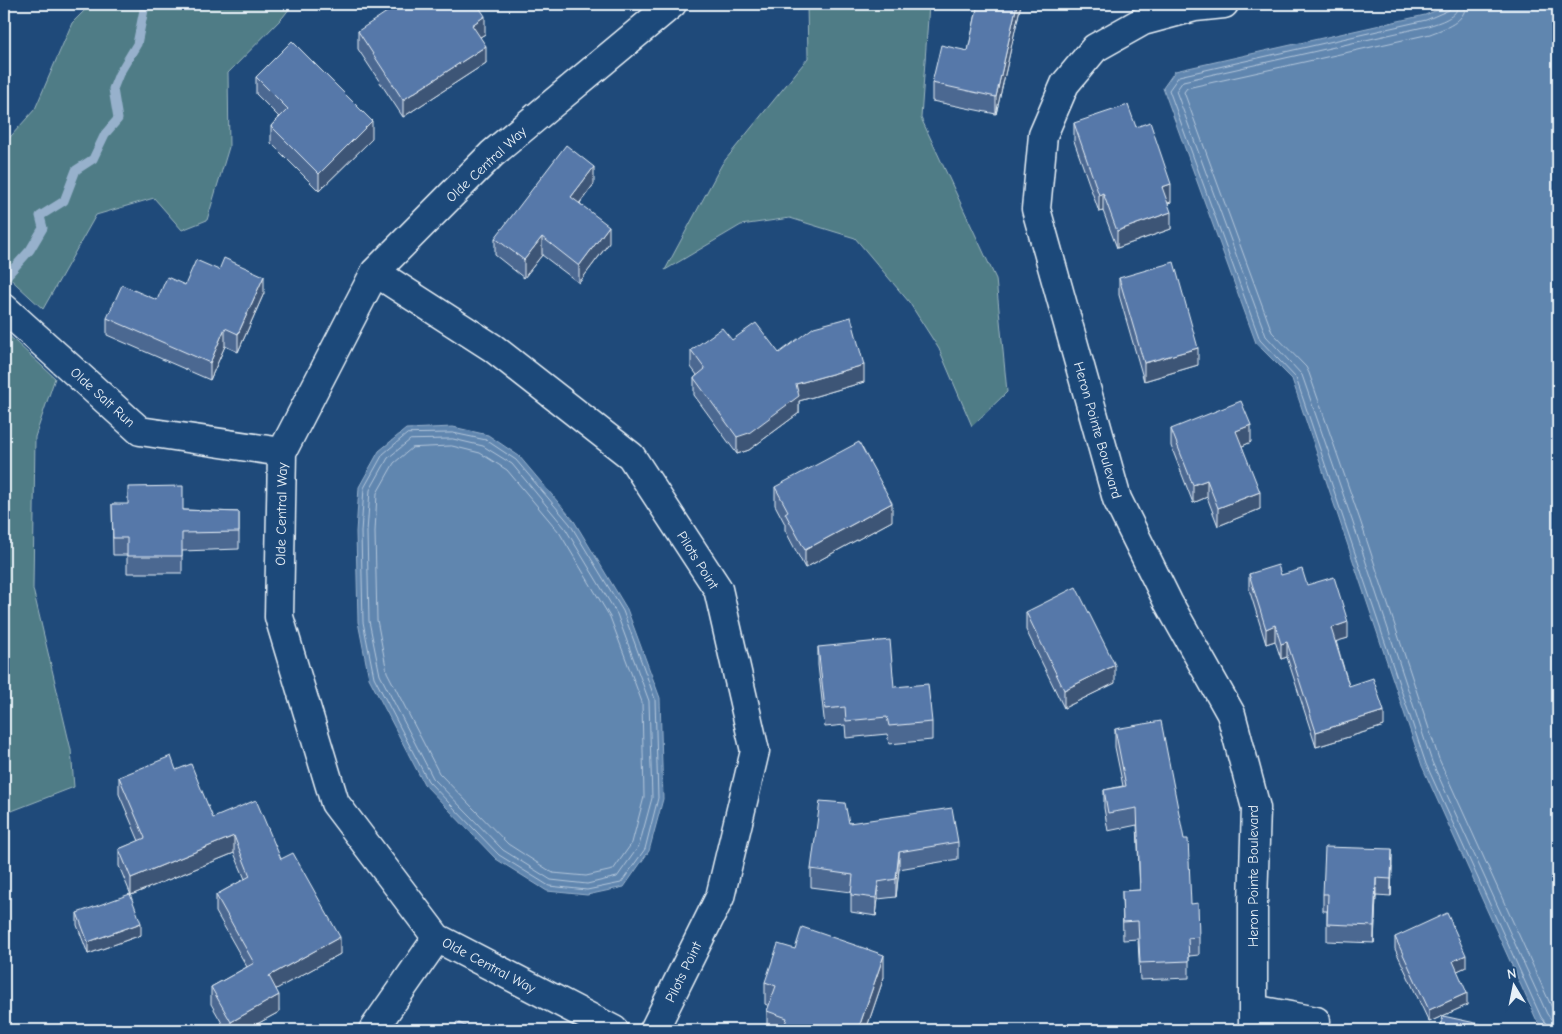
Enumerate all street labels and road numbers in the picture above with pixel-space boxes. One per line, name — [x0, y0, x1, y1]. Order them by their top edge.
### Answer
street label: Olde Central Way — [443, 122, 531, 206]
street label: Heron Pointe Boulevard — [1070, 360, 1125, 501]
street label: Olde Salt Run — [67, 364, 138, 431]
street label: Olde Central Way — [272, 461, 291, 566]
street label: Pilots Point — [673, 528, 723, 593]
street label: Heron Pointe Boulevard — [1245, 805, 1262, 947]
street label: Olde Central Way — [439, 934, 539, 998]
street label: Pilots Point — [661, 938, 706, 1005]

